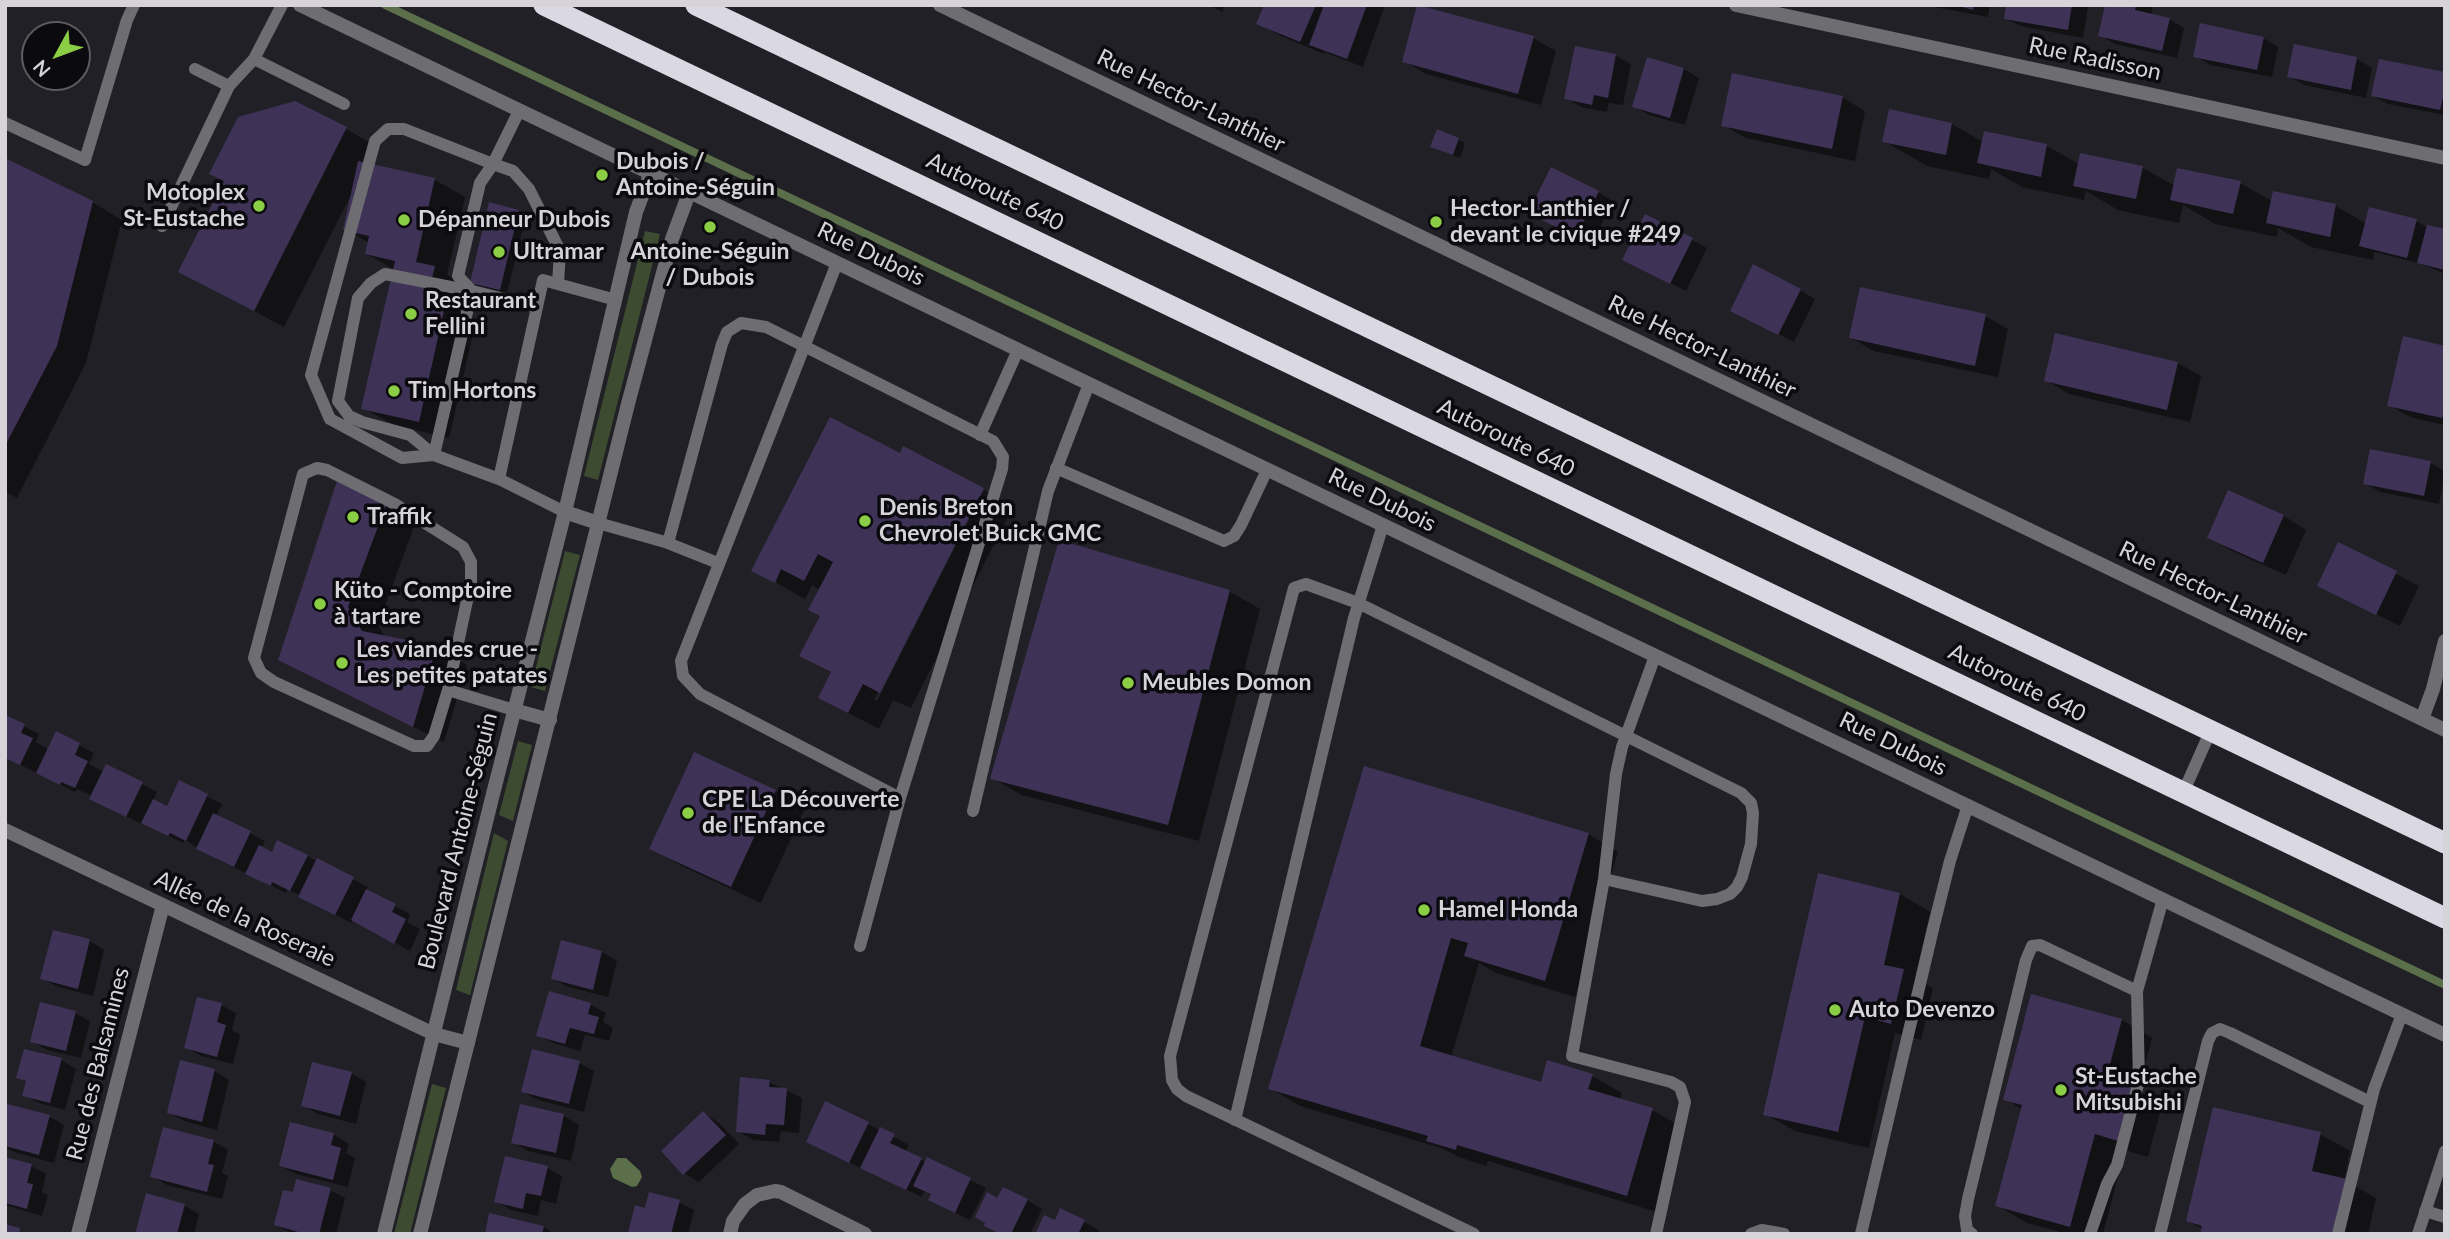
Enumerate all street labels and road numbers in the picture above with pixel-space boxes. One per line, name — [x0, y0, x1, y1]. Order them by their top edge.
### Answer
street label: Rue Radisson — [2026, 32, 2164, 86]
street label: Rue Hector-Lanthier — [1092, 43, 1290, 159]
street label: Autoroute 640 — [922, 147, 1068, 237]
street label: Rue Dubois — [813, 216, 929, 292]
street label: Rue Hector-Lanthier — [1603, 289, 1801, 405]
street label: Autoroute 640 — [1433, 393, 1579, 483]
street label: Rue Dubois — [1324, 462, 1440, 538]
street label: Rue Hector-Lanthier — [2114, 535, 2312, 651]
street label: Autoroute 640 — [1944, 638, 2090, 728]
street label: Rue Dubois — [1835, 706, 1951, 782]
street label: Boulevard Antoine-Séguin — [413, 710, 503, 972]
street label: Allée de la Roseraie — [150, 865, 340, 973]
street label: Rue des Balsamines — [61, 965, 135, 1163]

